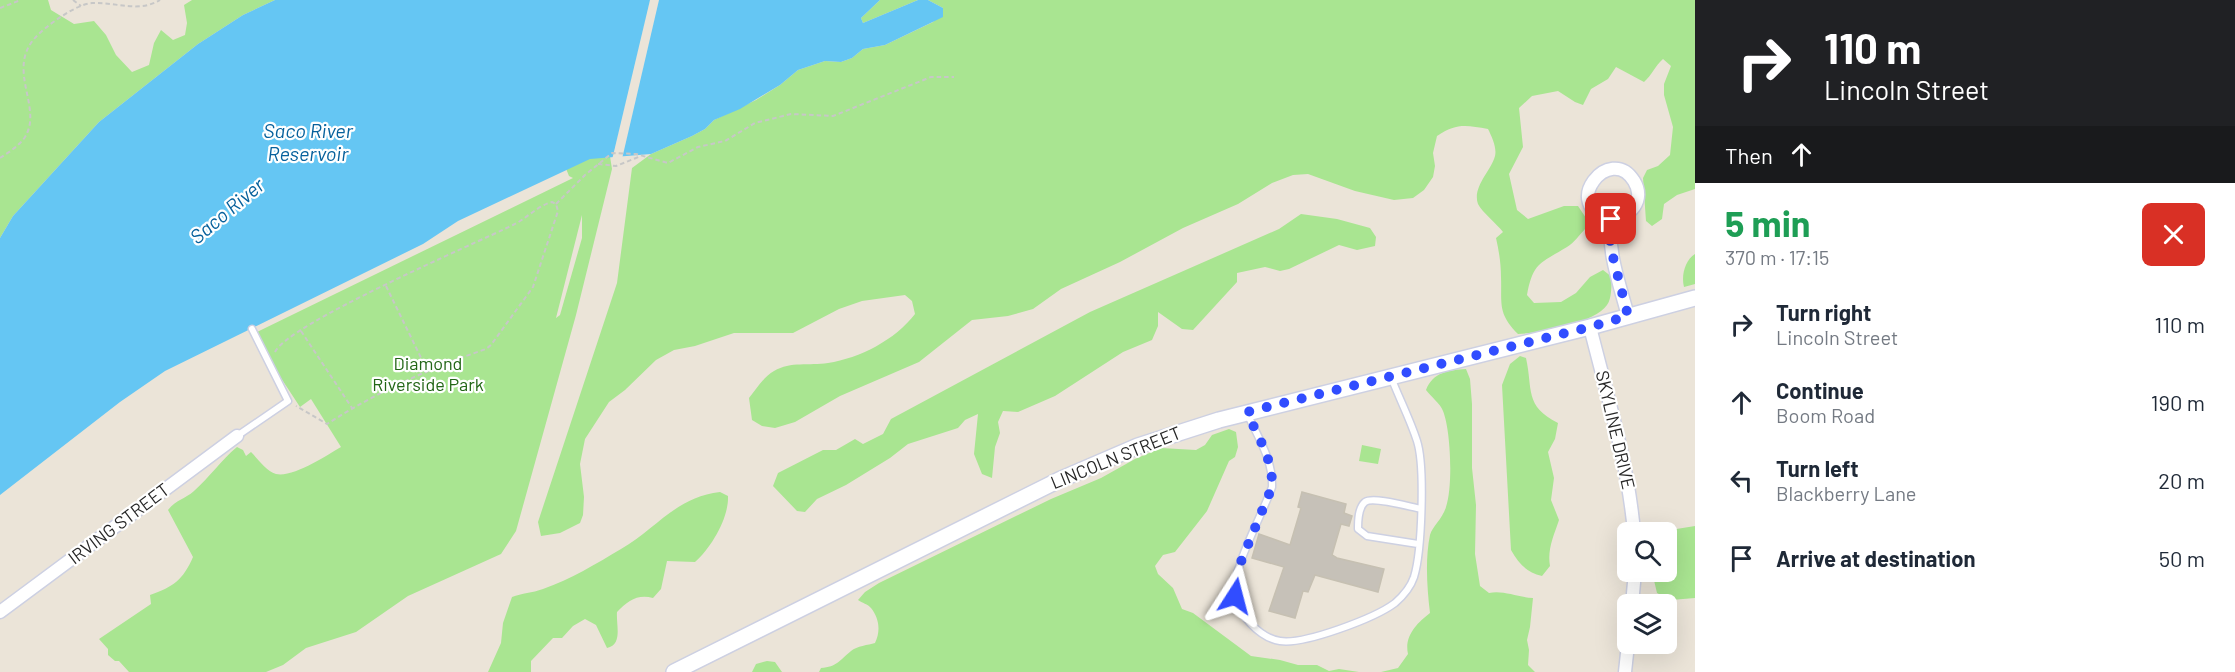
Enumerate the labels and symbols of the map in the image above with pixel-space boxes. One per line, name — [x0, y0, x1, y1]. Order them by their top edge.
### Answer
water label: Saco River Reservoir — [263, 118, 354, 165]
water label: Saco River — [184, 172, 269, 248]
pin — [1585, 193, 1636, 244]
park label: Diamond Riverside Park — [372, 352, 484, 395]
street label: SKYLINE DRIVE — [1592, 368, 1640, 491]
street label: LINCOLN STREET — [1047, 421, 1184, 493]
street label: IRVING STREET — [63, 478, 173, 568]
position arrow — [1203, 564, 1267, 628]

